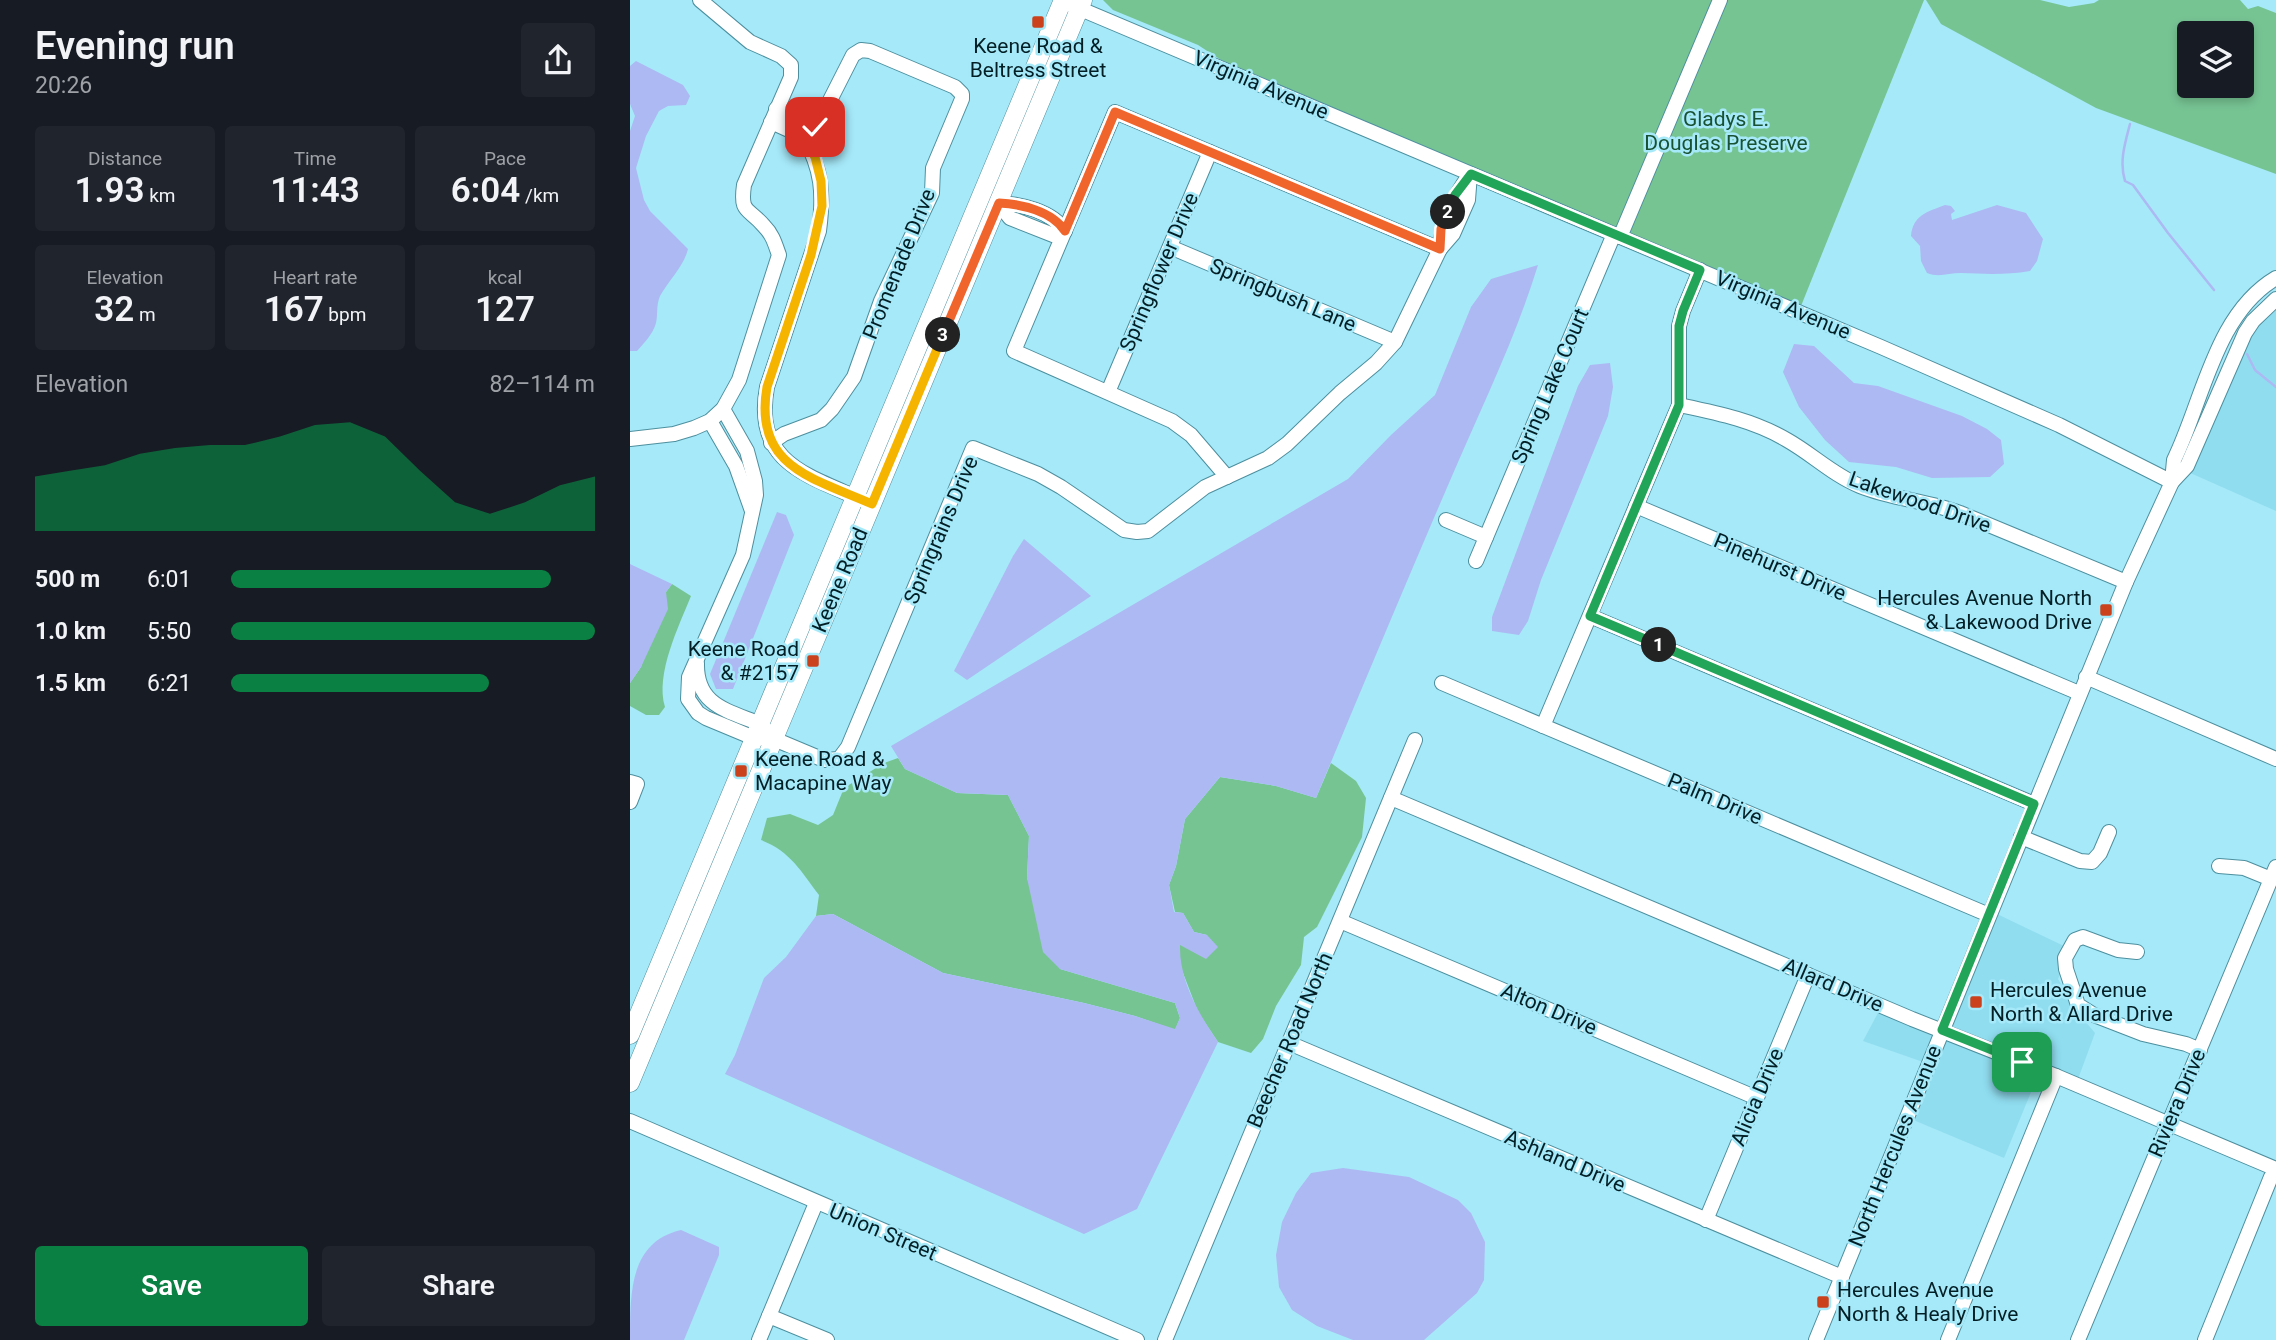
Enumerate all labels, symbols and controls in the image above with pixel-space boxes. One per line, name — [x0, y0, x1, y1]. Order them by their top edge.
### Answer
marker: Keene Road & Beltress Street — [1030, 14, 1046, 30]
map controls — [2177, 21, 2254, 98]
button: layers — [2177, 21, 2254, 98]
button: share — [521, 23, 595, 97]
text: Evening run — [35, 24, 235, 68]
place label: Keene Road & Beltress Street — [970, 34, 1106, 82]
street label: Virginia Avenue — [1190, 46, 1332, 124]
text: 20:26 — [35, 72, 92, 99]
pin — [785, 97, 845, 157]
park label: Gladys E. Douglas Preserve — [1644, 107, 1808, 155]
icon: check — [796, 108, 834, 146]
text: Distance — [88, 147, 162, 170]
text: Time — [294, 147, 336, 170]
text: Pace — [484, 147, 526, 170]
text: 1.93 — [75, 170, 144, 211]
text: 11:43 — [270, 170, 360, 211]
text: 6:04 — [451, 170, 520, 211]
text: km — [144, 184, 175, 207]
text: /km — [520, 184, 559, 207]
street label: Promenade Drive — [858, 185, 940, 343]
street label: Springflower Drive — [1115, 189, 1203, 355]
pin: 2 — [1430, 194, 1466, 230]
text: 2 — [1442, 200, 1453, 223]
street label: Springbush Lane — [1206, 253, 1360, 337]
text: Elevation — [87, 266, 163, 289]
text: Heart rate — [273, 266, 357, 289]
text: kcal — [488, 266, 522, 289]
street label: Virginia Avenue — [1712, 266, 1854, 344]
text: 32 — [94, 289, 134, 330]
text: 167 — [264, 289, 324, 330]
text: 127 — [475, 289, 535, 330]
text: m — [134, 303, 156, 326]
text: bpm — [324, 303, 366, 326]
street label: Spring Lake Court — [1506, 305, 1594, 467]
pin: 3 — [926, 318, 960, 352]
text: 3 — [937, 323, 948, 346]
text: Elevation — [35, 371, 128, 398]
text: 82–114 m — [489, 371, 595, 398]
street label: Springrains Drive — [899, 453, 983, 607]
street label: Lakewood Drive — [1846, 467, 1994, 537]
street label: Keene Road — [807, 524, 873, 636]
street label: Pinehurst Drive — [1710, 528, 1850, 606]
text: 500 m — [35, 566, 100, 593]
text: 6:01 — [147, 566, 191, 593]
place label: Hercules Avenue North & Lakewood Drive — [1877, 586, 2092, 634]
marker: Hercules Avenue North & Lakewood Drive — [2098, 602, 2114, 618]
text: 1.0 km — [35, 618, 106, 645]
text: 5:50 — [147, 618, 191, 645]
pin: 1 — [1642, 628, 1676, 662]
text: 1 — [1653, 633, 1664, 656]
place label: Keene Road & #2157 — [688, 637, 799, 685]
marker: Keene Road & #2157 — [805, 653, 821, 669]
text: 1.5 km — [35, 670, 106, 697]
text: 6:21 — [147, 670, 191, 697]
place label: Keene Road & Macapine Way — [755, 747, 892, 795]
marker: Keene Road & Macapine Way — [733, 763, 749, 779]
street label: Palm Drive — [1664, 768, 1766, 830]
street label: Beecher Road North — [1242, 949, 1338, 1131]
street label: Allard Drive — [1779, 953, 1887, 1017]
street label: Alton Drive — [1498, 978, 1600, 1040]
place label: Hercules Avenue North & Allard Drive — [1990, 978, 2173, 1026]
marker: Hercules Avenue North & Allard Drive — [1968, 994, 1984, 1010]
pin — [1992, 1032, 2052, 1092]
street label: North Hercules Avenue — [1844, 1042, 1946, 1250]
icon: arrive — [2003, 1043, 2041, 1081]
street label: Alicia Drive — [1726, 1045, 1788, 1149]
street label: Riviera Drive — [2143, 1045, 2211, 1161]
street label: Ashland Drive — [1501, 1125, 1629, 1197]
street label: Union Street — [826, 1199, 941, 1265]
button: Save — [35, 1246, 308, 1326]
button: Share — [322, 1246, 595, 1326]
place label: Hercules Avenue North & Healy Drive — [1837, 1278, 2018, 1326]
marker: Hercules Avenue North & Healy Drive — [1815, 1294, 1831, 1310]

